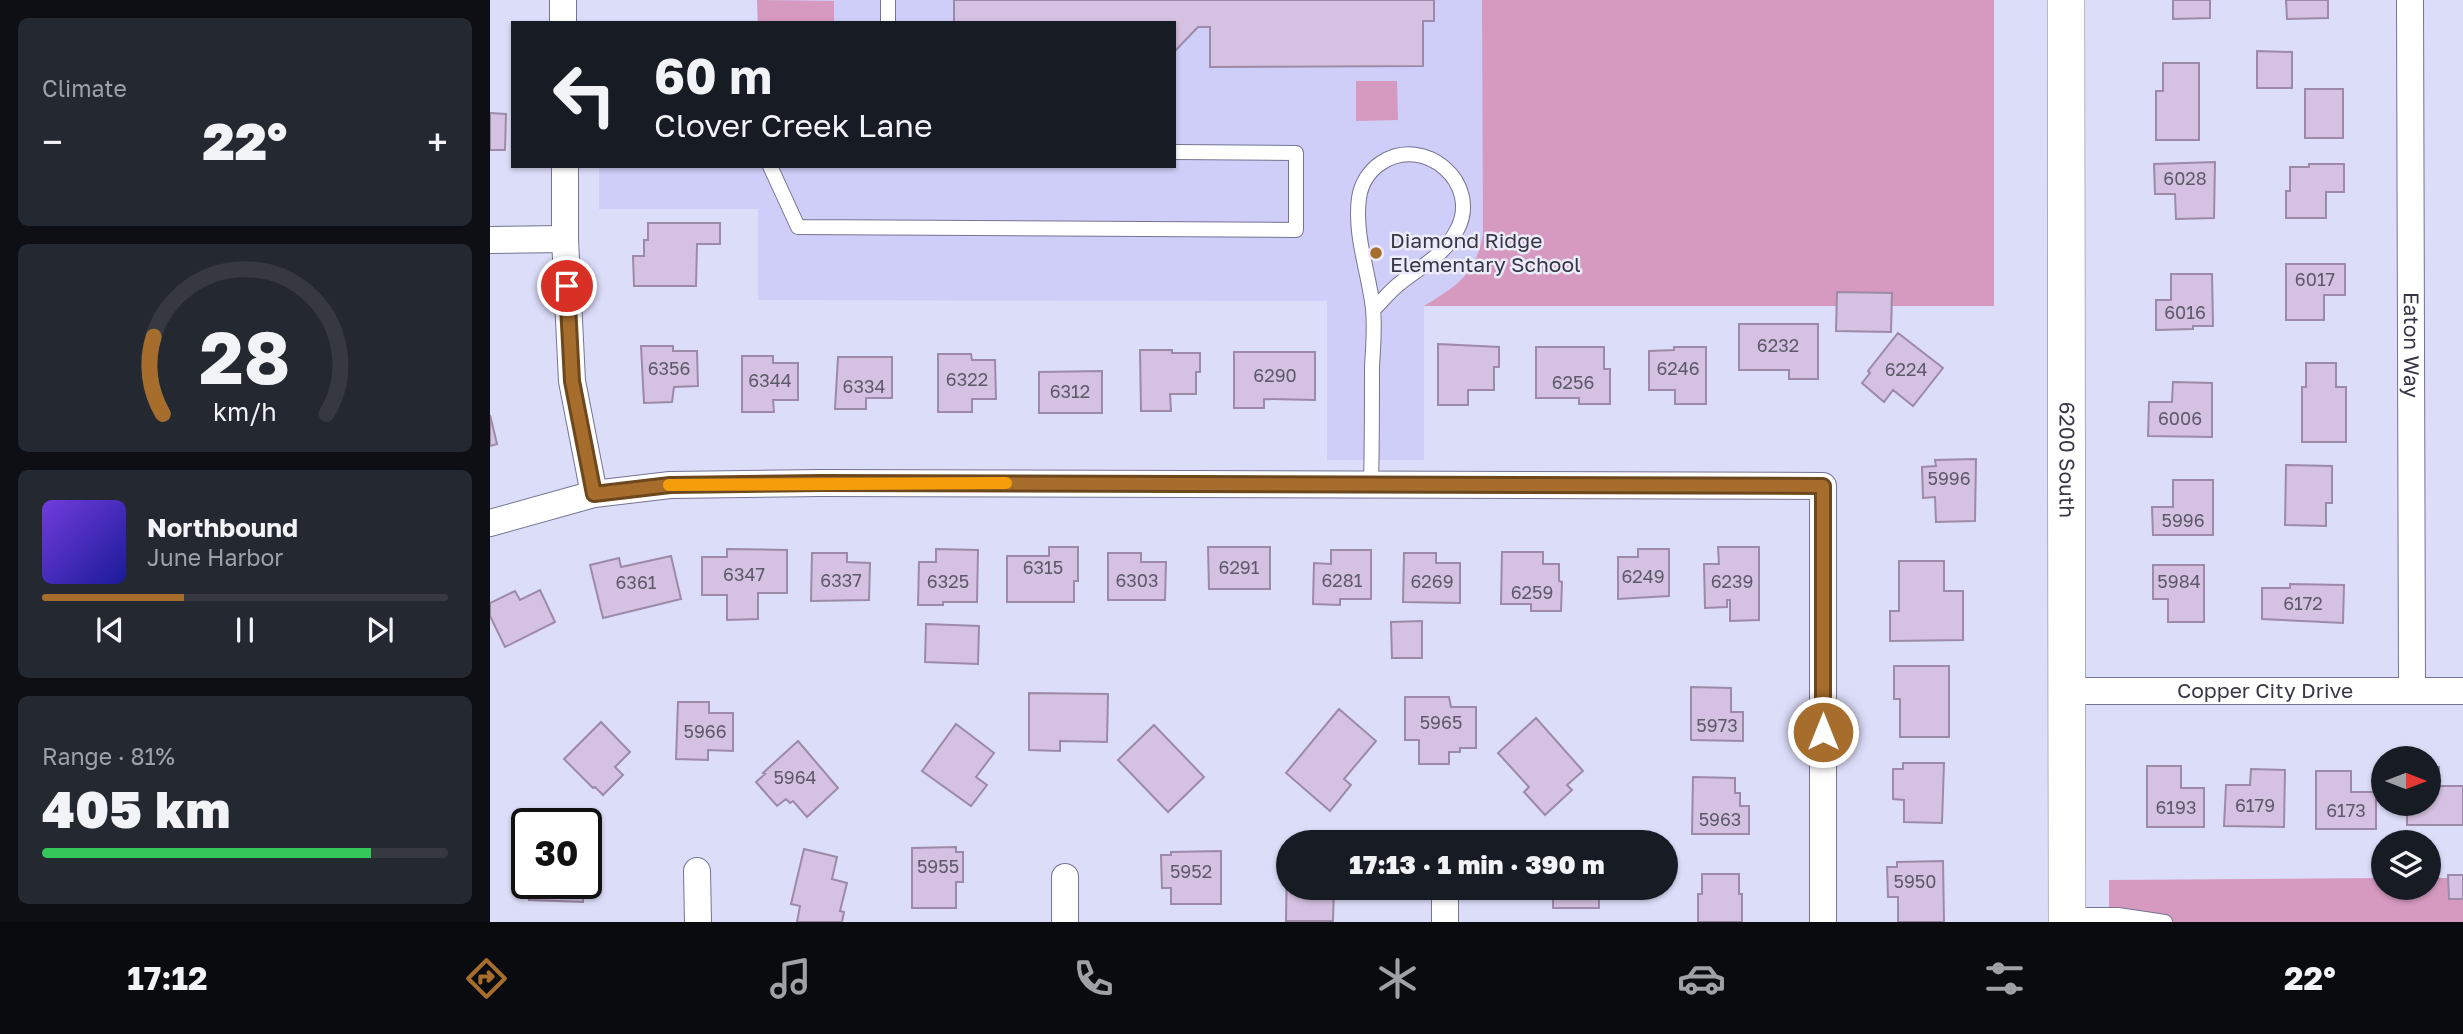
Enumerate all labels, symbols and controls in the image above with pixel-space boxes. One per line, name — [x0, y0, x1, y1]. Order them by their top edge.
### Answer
text: 60 m — [654, 46, 772, 105]
icon: left — [539, 49, 630, 140]
text: Climate — [42, 74, 127, 102]
text: Clover Creek Lane — [654, 106, 933, 144]
text: 22° — [203, 109, 287, 171]
text: − — [42, 119, 63, 164]
text: + — [427, 119, 448, 164]
house number: 6028 — [2163, 167, 2207, 189]
place label: Diamond Ridge Elementary School — [1390, 227, 1581, 277]
marker: Diamond Ridge Elementary School — [1368, 245, 1384, 261]
pin — [537, 256, 597, 316]
icon: arrive — [548, 267, 586, 305]
house number: 6017 — [2295, 268, 2335, 290]
street label: Eaton Way — [2399, 292, 2425, 398]
house number: 6016 — [2164, 301, 2206, 323]
text: 28 — [200, 313, 291, 400]
house number: 6232 — [1757, 334, 1799, 356]
house number: 6356 — [648, 357, 690, 379]
house number: 6246 — [1656, 357, 1700, 379]
house number: 6224 — [1885, 358, 1927, 380]
house number: 6290 — [1253, 364, 1297, 386]
house number: 6322 — [946, 368, 988, 390]
house number: 6344 — [748, 369, 792, 391]
house number: 6256 — [1552, 371, 1594, 393]
house number: 6334 — [843, 375, 885, 397]
house number: 6312 — [1050, 380, 1090, 402]
text: km/h — [213, 396, 277, 427]
street label: 6200 South — [2054, 402, 2081, 518]
house number: 6006 — [2158, 407, 2202, 429]
house number: 5996 — [1927, 467, 1971, 489]
house number: 5996 — [2161, 509, 2205, 531]
text: Northbound — [147, 512, 298, 543]
text: June Harbor — [147, 543, 283, 571]
house number: 6315 — [1023, 556, 1063, 578]
house number: 6291 — [1219, 556, 1260, 578]
house number: 6347 — [723, 563, 765, 585]
house number: 6249 — [1621, 565, 1665, 587]
house number: 6337 — [820, 569, 862, 591]
house number: 6303 — [1115, 569, 1159, 591]
house number: 6281 — [1321, 569, 1363, 591]
house number: 6325 — [927, 570, 969, 592]
house number: 6269 — [1410, 570, 1454, 592]
house number: 6239 — [1711, 570, 1753, 592]
house number: 5984 — [2157, 570, 2201, 592]
house number: 6361 — [615, 571, 657, 593]
house number: 6259 — [1511, 581, 1553, 603]
house number: 6172 — [2283, 592, 2323, 614]
icon: previous — [91, 611, 129, 649]
icon: pause — [226, 611, 264, 649]
icon: next — [361, 611, 399, 649]
street label: Copper City Drive — [2177, 677, 2353, 703]
position arrow — [1786, 695, 1860, 769]
house number: 5965 — [1420, 711, 1462, 733]
house number: 5973 — [1696, 714, 1738, 736]
house number: 5966 — [683, 720, 727, 742]
text: Range · 81% — [42, 742, 175, 770]
north arrow — [2371, 746, 2441, 816]
map controls — [2371, 746, 2441, 900]
house number: 5964 — [773, 766, 817, 788]
text: 405 km — [42, 777, 230, 839]
house number: 6179 — [2235, 794, 2275, 816]
house number: 6193 — [2155, 796, 2197, 818]
house number: 6173 — [2326, 799, 2366, 821]
speed limit sign: 30 — [511, 808, 602, 899]
house number: 5963 — [1699, 808, 1741, 830]
button: layers — [2371, 830, 2441, 900]
text: 17:13 · 1 min · 390 m — [1349, 849, 1605, 880]
house number: 5955 — [917, 855, 959, 877]
house number: 5952 — [1170, 860, 1212, 882]
house number: 5950 — [1894, 870, 1936, 892]
icon: directions — [462, 954, 511, 1003]
icon: music — [766, 954, 815, 1003]
icon: phone — [1069, 954, 1118, 1003]
icon: climate — [1373, 954, 1422, 1003]
icon: car — [1677, 954, 1726, 1003]
icon: filters — [1980, 954, 2029, 1003]
text: 17:12 — [127, 959, 208, 997]
text: 22° — [2284, 959, 2336, 997]

